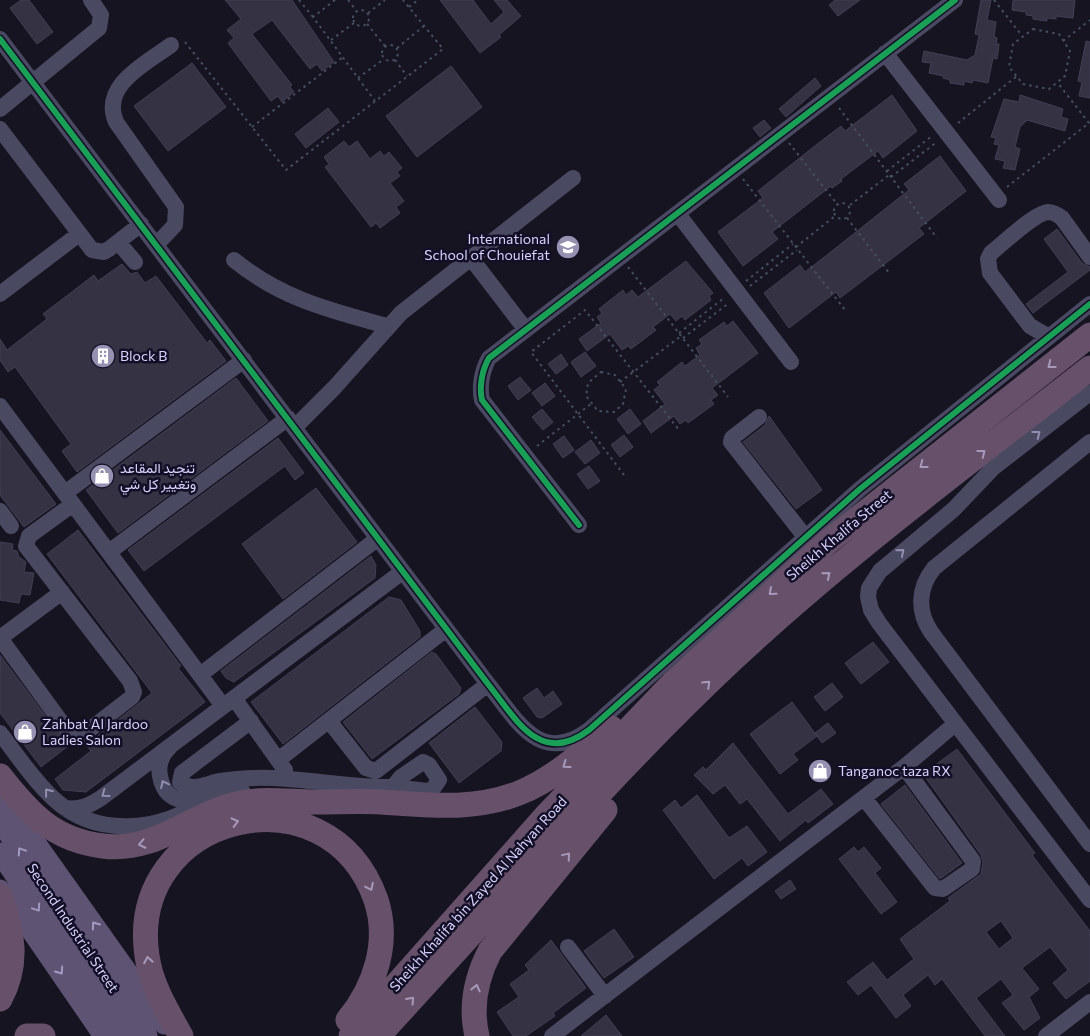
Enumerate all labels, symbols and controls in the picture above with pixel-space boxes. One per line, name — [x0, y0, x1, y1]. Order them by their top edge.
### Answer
place label: International School of Chouiefat — [424, 230, 550, 263]
school or university icon: International School of Chouiefat — [555, 234, 581, 260]
building icon: Block B — [90, 343, 116, 369]
place label: Block B — [120, 347, 167, 364]
one-way arrow — [1048, 360, 1057, 369]
one-way arrow — [1031, 432, 1040, 440]
one-way arrow — [976, 450, 985, 458]
place label: تنجيد المقاعد وتغيير كل شي — [120, 459, 196, 496]
one-way arrow — [920, 460, 929, 468]
shop icon: تنجيد المقاعد وتغيير كل شي — [89, 463, 115, 489]
street label: Sheikh Khalifa Street — [783, 485, 895, 584]
one-way arrow — [896, 549, 905, 558]
one-way arrow — [821, 573, 830, 581]
one-way arrow — [769, 586, 778, 595]
one-way arrow — [701, 681, 710, 690]
place label: Zahbat Al Jardoo Ladies Salon — [42, 715, 148, 748]
shop icon: Zahbat Al Jardoo Ladies Salon — [12, 719, 38, 745]
shop icon: Tanganoc taza RX — [807, 758, 833, 784]
one-way arrow — [562, 759, 572, 768]
place label: Tanganoc taza RX — [838, 762, 951, 779]
one-way arrow — [160, 780, 170, 789]
one-way arrow — [45, 789, 53, 798]
one-way arrow — [102, 789, 111, 797]
street label: Sheikh Khalifa bin Zayed Al Nahyan Road — [385, 793, 570, 995]
one-way arrow — [231, 817, 240, 828]
one-way arrow — [137, 838, 146, 848]
one-way arrow — [18, 848, 27, 857]
one-way arrow — [561, 852, 570, 861]
street label: Second Industrial Street — [24, 860, 123, 996]
one-way arrow — [364, 882, 374, 891]
one-way arrow — [31, 902, 40, 912]
one-way arrow — [92, 921, 101, 931]
one-way arrow — [143, 955, 153, 964]
one-way arrow — [54, 966, 63, 975]
one-way arrow — [470, 983, 481, 992]
one-way arrow — [405, 996, 414, 1005]

